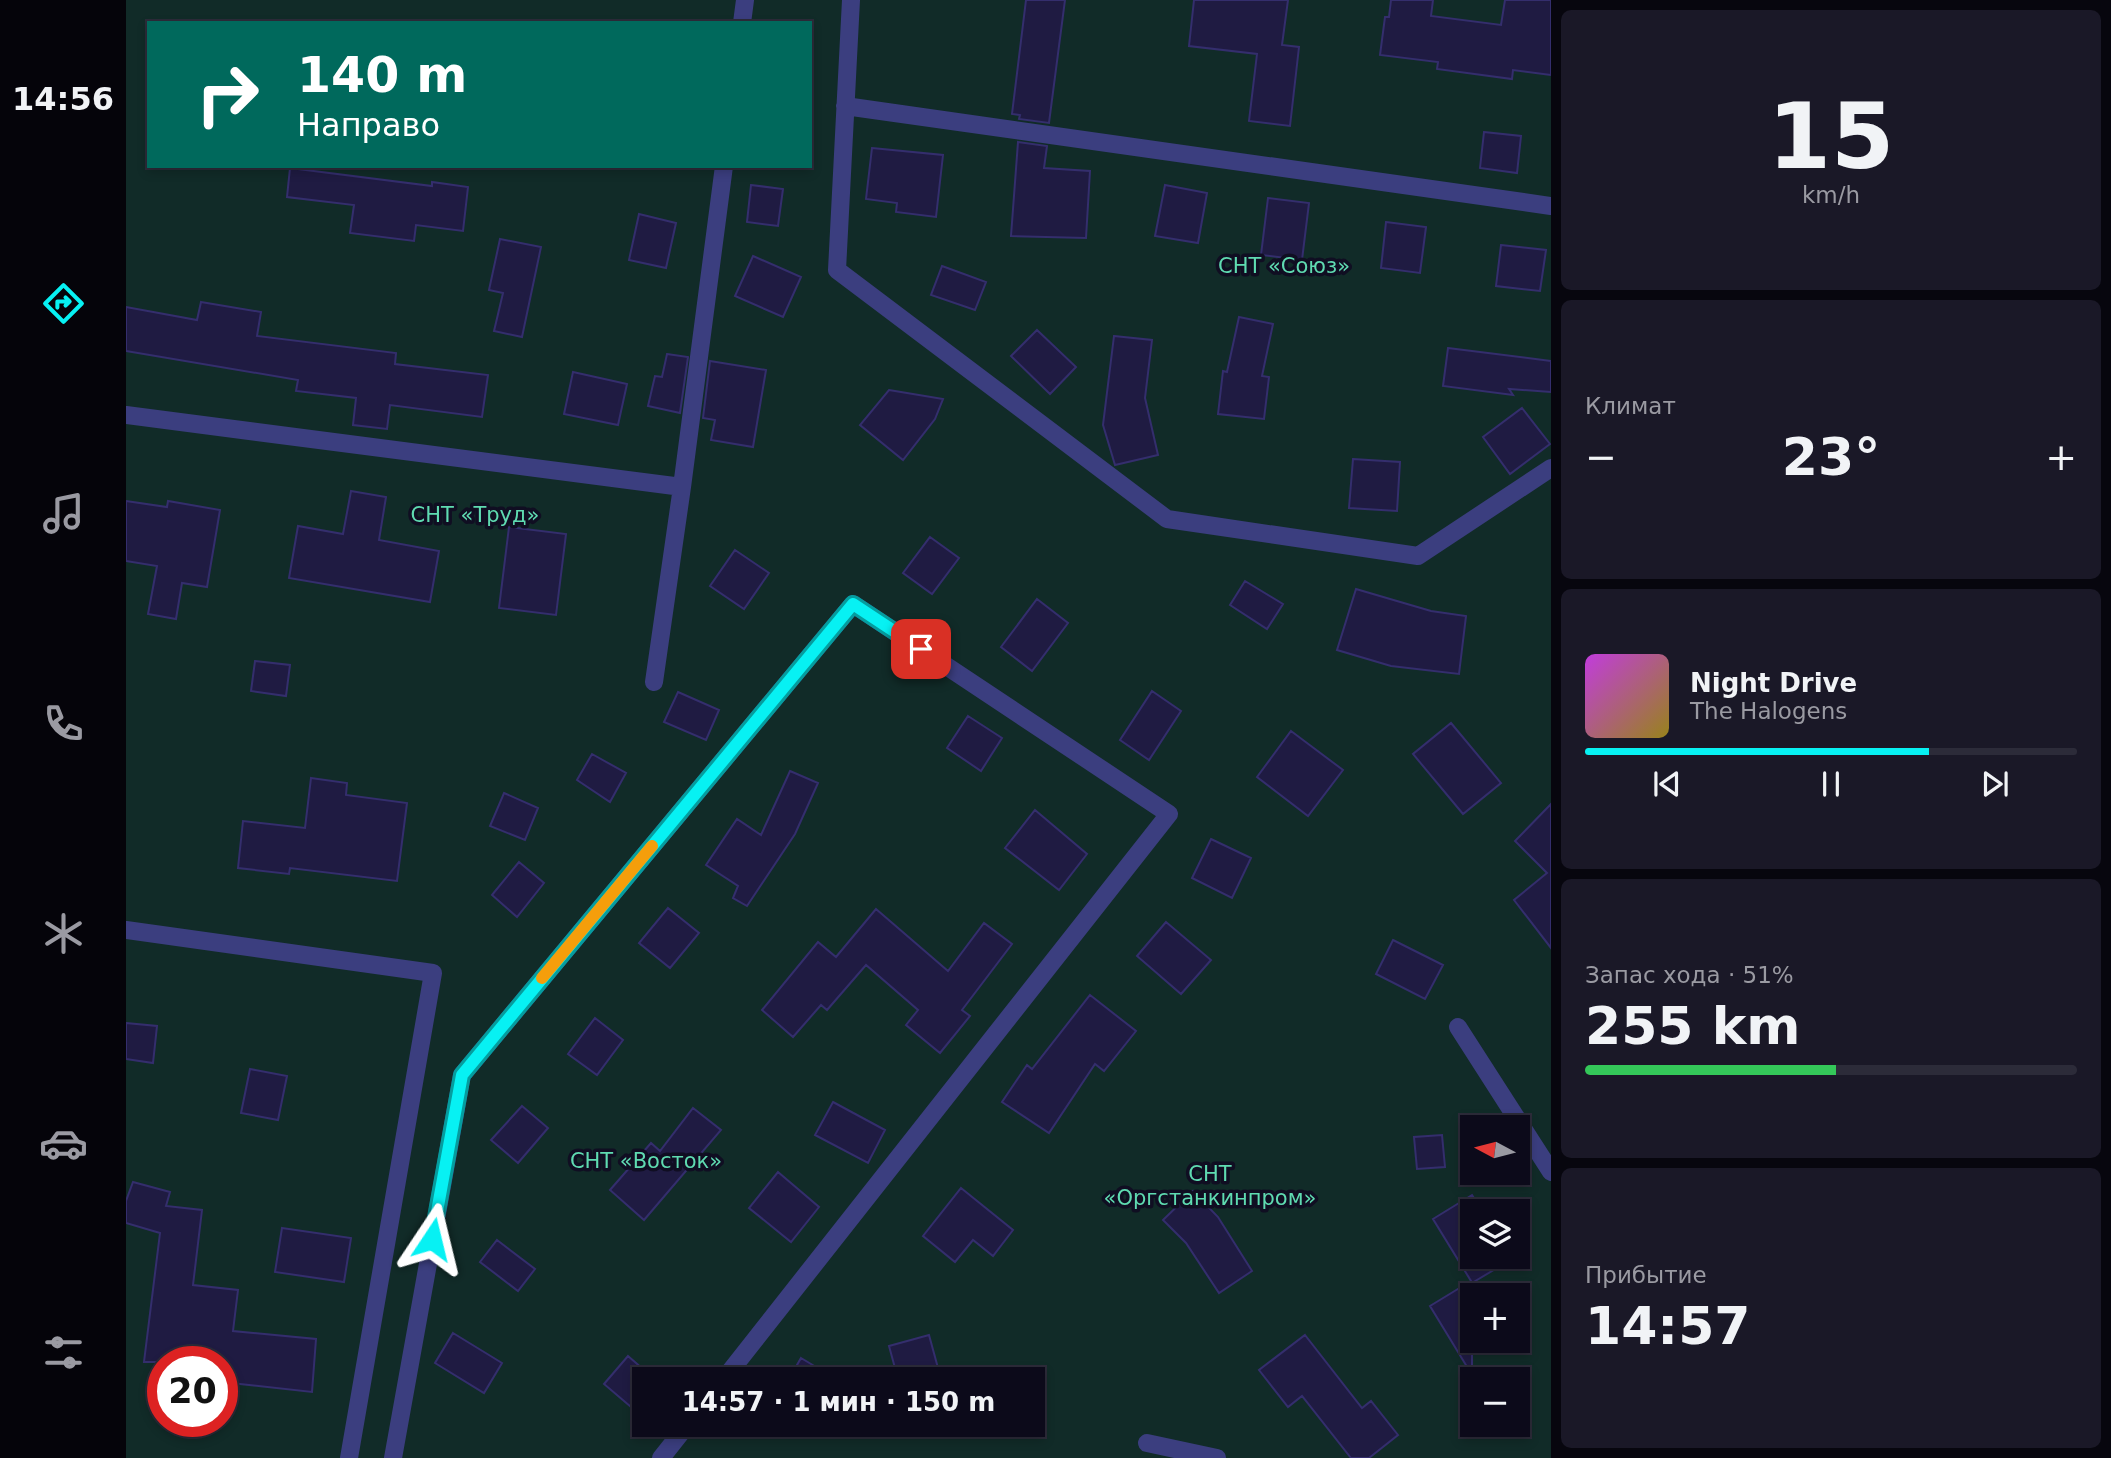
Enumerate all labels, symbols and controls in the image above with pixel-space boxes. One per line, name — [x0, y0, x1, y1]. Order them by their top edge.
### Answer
text: 140 m — [297, 47, 467, 104]
icon: right — [182, 49, 273, 140]
text: 14:56 — [12, 80, 114, 118]
text: 15 — [1768, 84, 1894, 189]
text: Направо — [297, 106, 440, 144]
text: km/h — [1802, 182, 1860, 208]
park label: СНТ «Союз» — [1218, 254, 1350, 278]
icon: directions — [39, 279, 88, 328]
text: Климат — [1585, 393, 1676, 419]
text: 23° — [1782, 427, 1880, 487]
text: − — [1585, 435, 1617, 479]
text: + — [2045, 435, 2077, 479]
icon: music — [39, 489, 88, 538]
park label: СНТ «Труд» — [411, 503, 539, 527]
pin — [891, 619, 951, 679]
icon: arrive — [902, 630, 940, 668]
text: Night Drive — [1690, 668, 1857, 698]
text: The Halogens — [1690, 698, 1847, 724]
icon: phone — [39, 699, 88, 748]
icon: previous — [1648, 765, 1686, 803]
icon: pause — [1812, 765, 1850, 803]
icon: next — [1976, 765, 2014, 803]
icon: climate — [39, 909, 88, 958]
text: Запас хода · 51% — [1585, 962, 1794, 988]
text: 255 km — [1585, 996, 1800, 1056]
north arrow — [1460, 1115, 1530, 1185]
map controls — [1460, 1115, 1530, 1437]
icon: car — [39, 1119, 88, 1168]
park label: СНТ «Восток» — [570, 1149, 722, 1173]
park label: СНТ «Оргстанкинпром» — [1104, 1162, 1316, 1210]
button: layers — [1460, 1199, 1530, 1269]
position arrow — [395, 1202, 469, 1276]
text: Прибытие — [1585, 1262, 1707, 1288]
button: + — [1460, 1283, 1530, 1353]
text: 14:57 — [1585, 1296, 1751, 1356]
icon: filters — [39, 1328, 88, 1377]
speed limit sign: 20 — [147, 1346, 238, 1437]
button: − — [1460, 1367, 1530, 1437]
text: 14:57 · 1 мин · 150 m — [682, 1387, 995, 1417]

